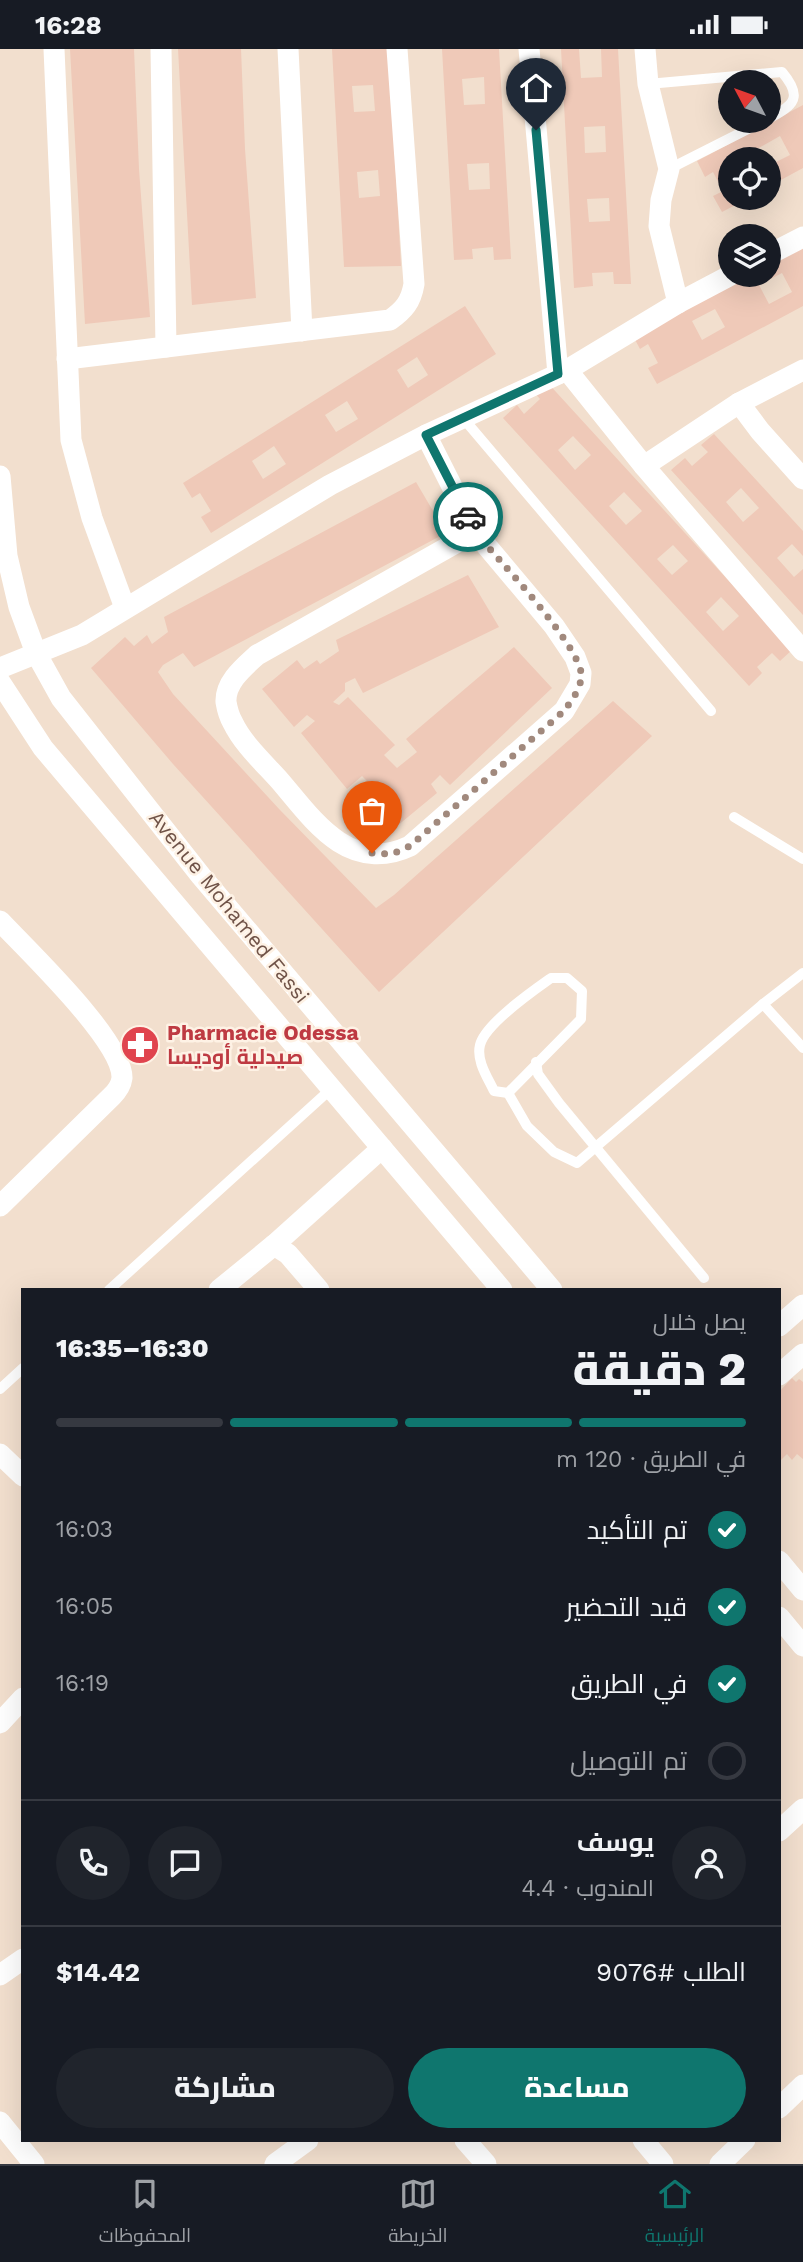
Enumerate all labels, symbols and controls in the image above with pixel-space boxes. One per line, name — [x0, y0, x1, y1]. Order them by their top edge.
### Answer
text: 16:28 — [35, 10, 102, 40]
pin — [506, 58, 566, 130]
icon: home — [517, 69, 555, 107]
north arrow — [718, 70, 780, 133]
map controls — [718, 70, 781, 287]
button: locate — [718, 147, 781, 210]
button: layers — [718, 224, 781, 287]
courier — [433, 482, 503, 552]
icon: car — [449, 498, 487, 536]
pin — [342, 781, 402, 853]
icon: bag — [353, 792, 391, 830]
street label: Avenue Mohamed Fassi — [144, 805, 315, 1008]
place label: Pharmacie Odessa صيدلية أوديسا — [167, 1020, 359, 1070]
pharmacy icon: Pharmacie Odessa صيدلية أوديسا — [119, 1024, 161, 1066]
text: يصل خلال — [653, 1309, 746, 1336]
text: 16:30–16:35 — [56, 1333, 209, 1363]
text: 2 دقيقة — [572, 1342, 746, 1396]
text: في الطريق · 120 m — [556, 1446, 746, 1473]
icon: check — [708, 1511, 746, 1549]
text: تم التأكيد — [587, 1515, 687, 1545]
text: 16:03 — [56, 1516, 113, 1543]
icon: check — [708, 1588, 746, 1626]
text: قيد التحضير — [566, 1592, 687, 1622]
text: 16:05 — [56, 1593, 113, 1620]
icon: check — [708, 1665, 746, 1703]
text: في الطريق — [571, 1669, 687, 1699]
text: 16:19 — [56, 1670, 109, 1697]
text: تم التوصيل — [570, 1746, 687, 1776]
button: phone — [56, 1826, 130, 1900]
button: chat — [148, 1826, 222, 1900]
button: person — [672, 1826, 746, 1900]
text: يوسف — [577, 1827, 654, 1857]
text: المندوب · 4.4 — [522, 1875, 654, 1902]
text: $14.42 — [56, 1957, 140, 1987]
text: الطلب #9076 — [596, 1957, 746, 1987]
button: مشاركة — [56, 2048, 394, 2128]
button: مساعدة — [408, 2048, 746, 2128]
tab: المحفوظات — [99, 2175, 191, 2253]
tab: الخريطة — [388, 2175, 448, 2253]
tab: الرئيسية — [645, 2175, 704, 2253]

